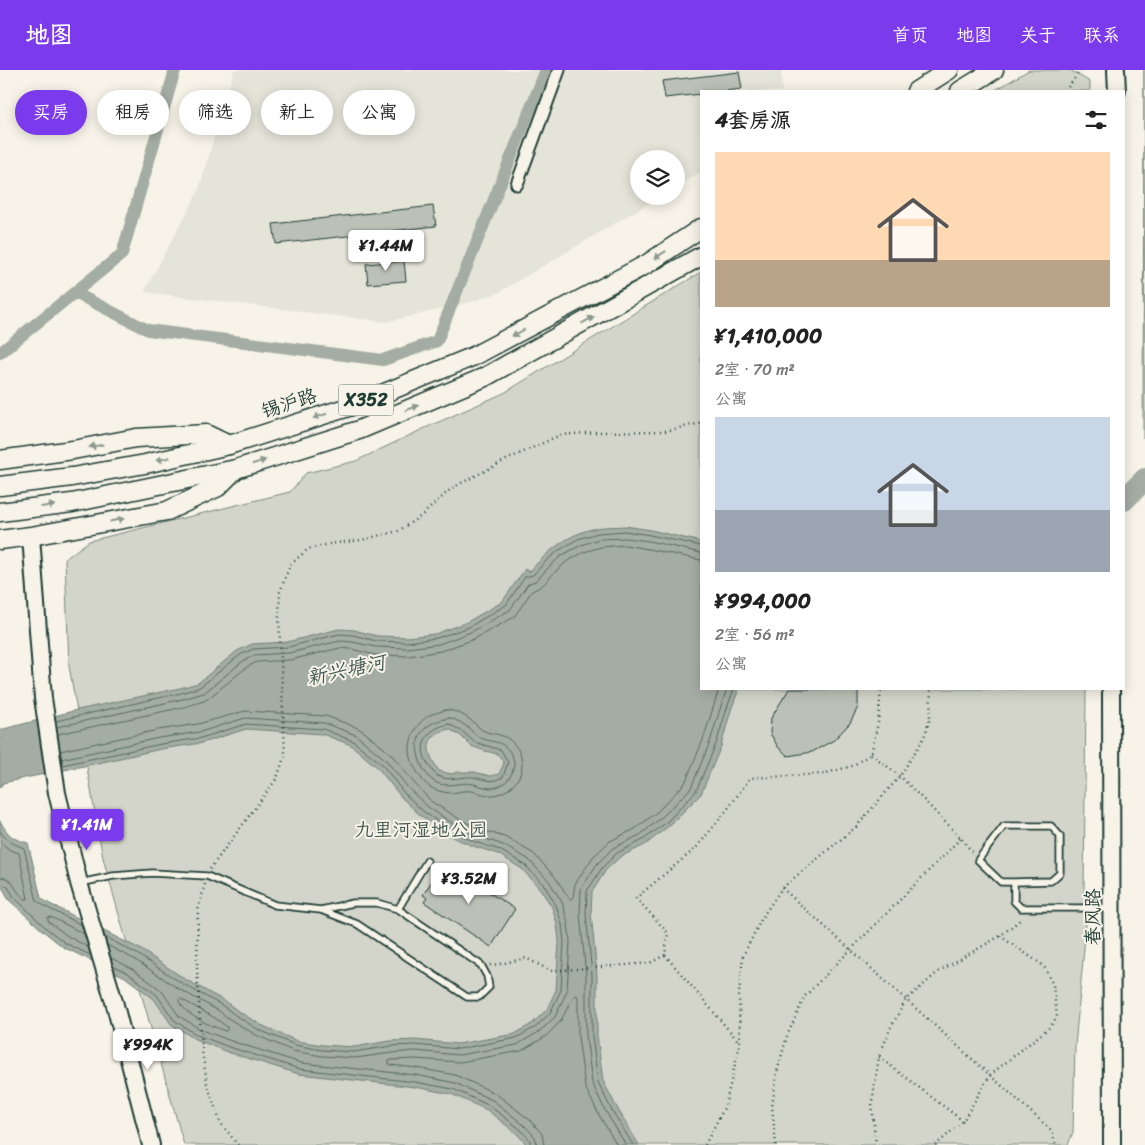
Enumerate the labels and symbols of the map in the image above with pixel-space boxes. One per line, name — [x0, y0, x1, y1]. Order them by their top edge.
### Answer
pin: ¥1.44M — [345, 230, 427, 272]
one-way arrow — [654, 250, 667, 260]
one-way arrow — [581, 315, 595, 324]
one-way arrow — [510, 329, 525, 337]
street label: 锡沪路 — [257, 378, 321, 428]
road number: X352 — [338, 384, 394, 416]
one-way arrow — [405, 404, 420, 412]
one-way arrow — [312, 412, 327, 420]
one-way arrow — [87, 442, 103, 450]
one-way arrow — [155, 456, 171, 464]
one-way arrow — [251, 458, 266, 466]
one-way arrow — [41, 502, 57, 510]
one-way arrow — [109, 516, 125, 524]
water label: 新兴塘河 — [303, 644, 392, 695]
pin: ¥1.41M — [46, 808, 128, 851]
park label: 九里河湿地公园 — [354, 813, 488, 846]
pin: ¥3.52M — [428, 862, 510, 905]
street label: 春风路 — [1076, 888, 1109, 946]
pin: ¥994K — [113, 1028, 183, 1071]

